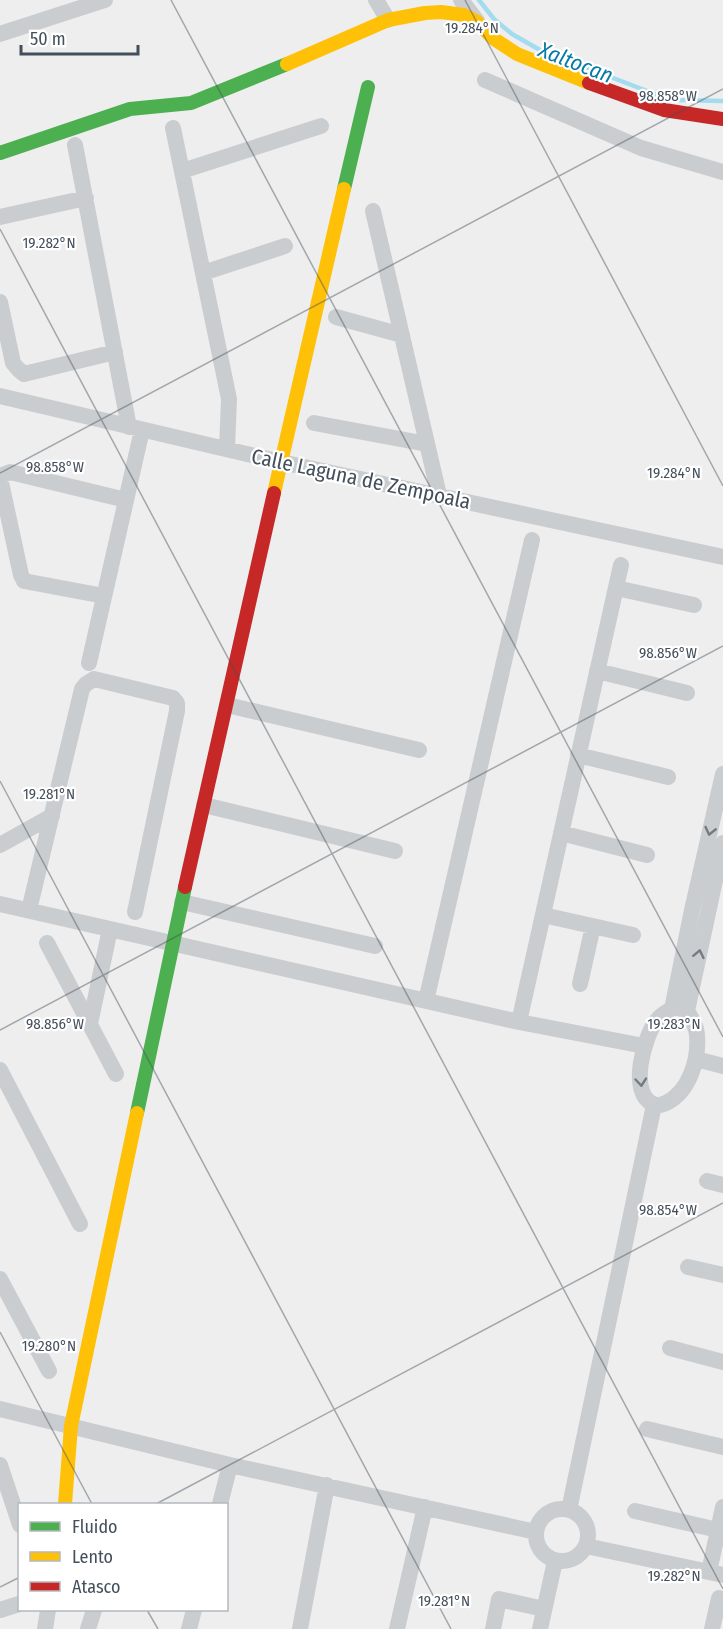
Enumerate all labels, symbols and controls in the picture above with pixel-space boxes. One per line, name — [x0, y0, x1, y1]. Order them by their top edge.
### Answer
scale bar — [21, 18, 138, 56]
text: 19.284°N — [445, 19, 499, 37]
text: 50 m — [30, 28, 66, 50]
water label: Xaltocan — [534, 36, 617, 89]
text: 98.858°W — [639, 87, 697, 105]
text: 19.282°N — [22, 234, 76, 252]
street label: Calle Laguna de Zempoala — [249, 443, 473, 515]
text: 98.858°W — [26, 458, 84, 476]
text: 19.284°N — [647, 464, 701, 482]
text: 98.856°W — [639, 644, 697, 662]
text: 19.281°N — [23, 785, 75, 803]
one-way arrow — [704, 825, 717, 835]
one-way arrow — [692, 949, 705, 959]
text: 98.856°W — [26, 1015, 84, 1033]
text: 19.283°N — [647, 1015, 701, 1033]
one-way arrow — [634, 1077, 647, 1087]
text: 98.854°W — [639, 1201, 697, 1219]
text: 19.280°N — [22, 1337, 76, 1355]
legend — [18, 1503, 228, 1611]
text: Fluido — [72, 1516, 118, 1538]
text: Lento — [72, 1546, 113, 1568]
text: 19.282°N — [647, 1567, 701, 1585]
text: Atasco — [72, 1576, 120, 1598]
text: 19.281°N — [418, 1592, 470, 1610]

